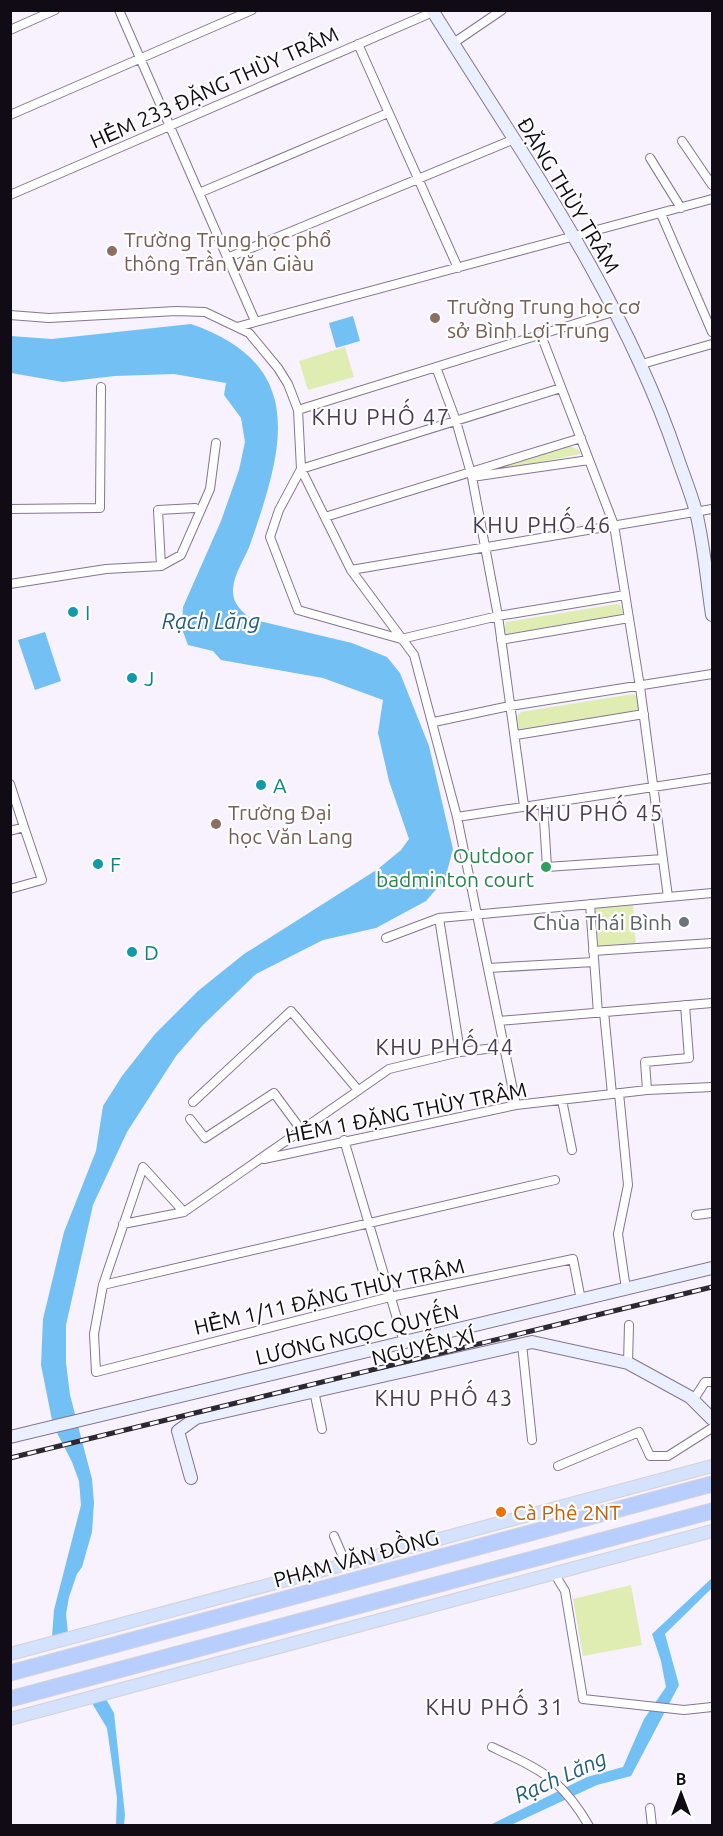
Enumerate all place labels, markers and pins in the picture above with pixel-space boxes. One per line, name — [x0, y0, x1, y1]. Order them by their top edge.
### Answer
place label: Trường Trung học phổ thông Trần Văn Giàu — [124, 227, 331, 275]
marker: Trường Trung học phổ thông Trần Văn Giàu — [105, 244, 119, 258]
place label: Trường Trung học cơ sở Bình Lợi Trung — [447, 294, 640, 342]
marker: Trường Trung học cơ sở Bình Lợi Trung — [428, 311, 442, 325]
place label: I — [85, 600, 90, 624]
marker: I — [66, 605, 80, 619]
place label: J — [144, 666, 154, 690]
marker: J — [125, 671, 139, 685]
place label: A — [273, 773, 287, 797]
marker: A — [254, 778, 268, 792]
place label: Trường Đại học Văn Lang — [228, 800, 353, 848]
marker: Trường Đại học Văn Lang — [209, 817, 223, 831]
place label: Outdoor badminton court — [376, 843, 534, 891]
place label: F — [110, 852, 121, 876]
marker: F — [91, 857, 105, 871]
marker: Outdoor badminton court — [539, 860, 553, 874]
place label: Chùa Thái Bình — [533, 910, 672, 934]
marker: Chùa Thái Bình — [677, 915, 691, 929]
place label: D — [144, 940, 159, 964]
marker: D — [125, 945, 139, 959]
place label: Cà Phê 2NT — [513, 1500, 621, 1524]
marker: Cà Phê 2NT — [494, 1505, 508, 1519]

